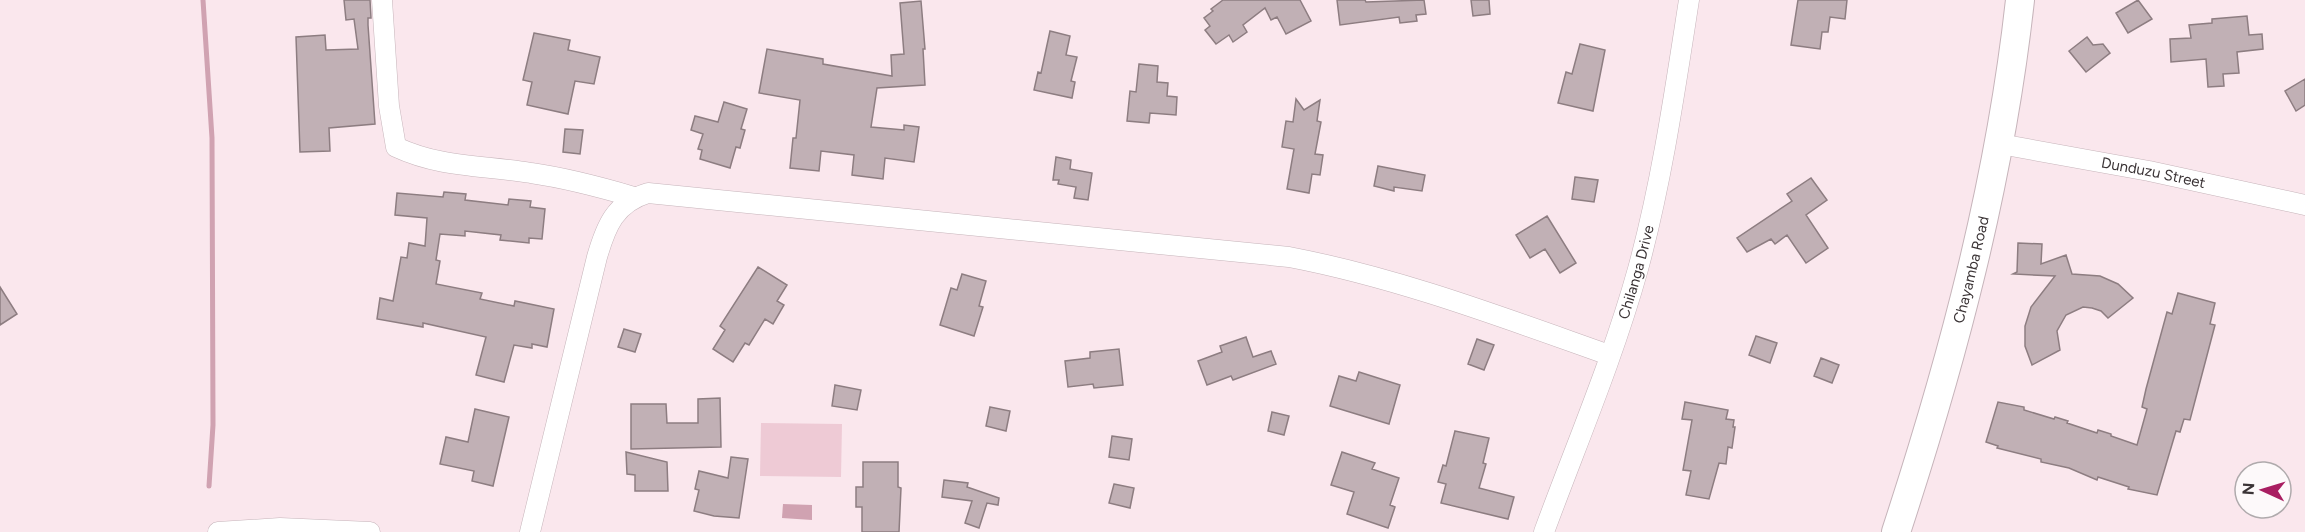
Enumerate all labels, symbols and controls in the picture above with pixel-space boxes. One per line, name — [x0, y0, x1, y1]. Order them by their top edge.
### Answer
street label: Dunduzu Street — [2100, 154, 2207, 192]
street label: Chayamba Road — [1950, 214, 1993, 325]
street label: Chilanga Drive — [1614, 223, 1658, 321]
north arrow — [2233, 460, 2293, 520]
text: N — [2239, 482, 2258, 496]

